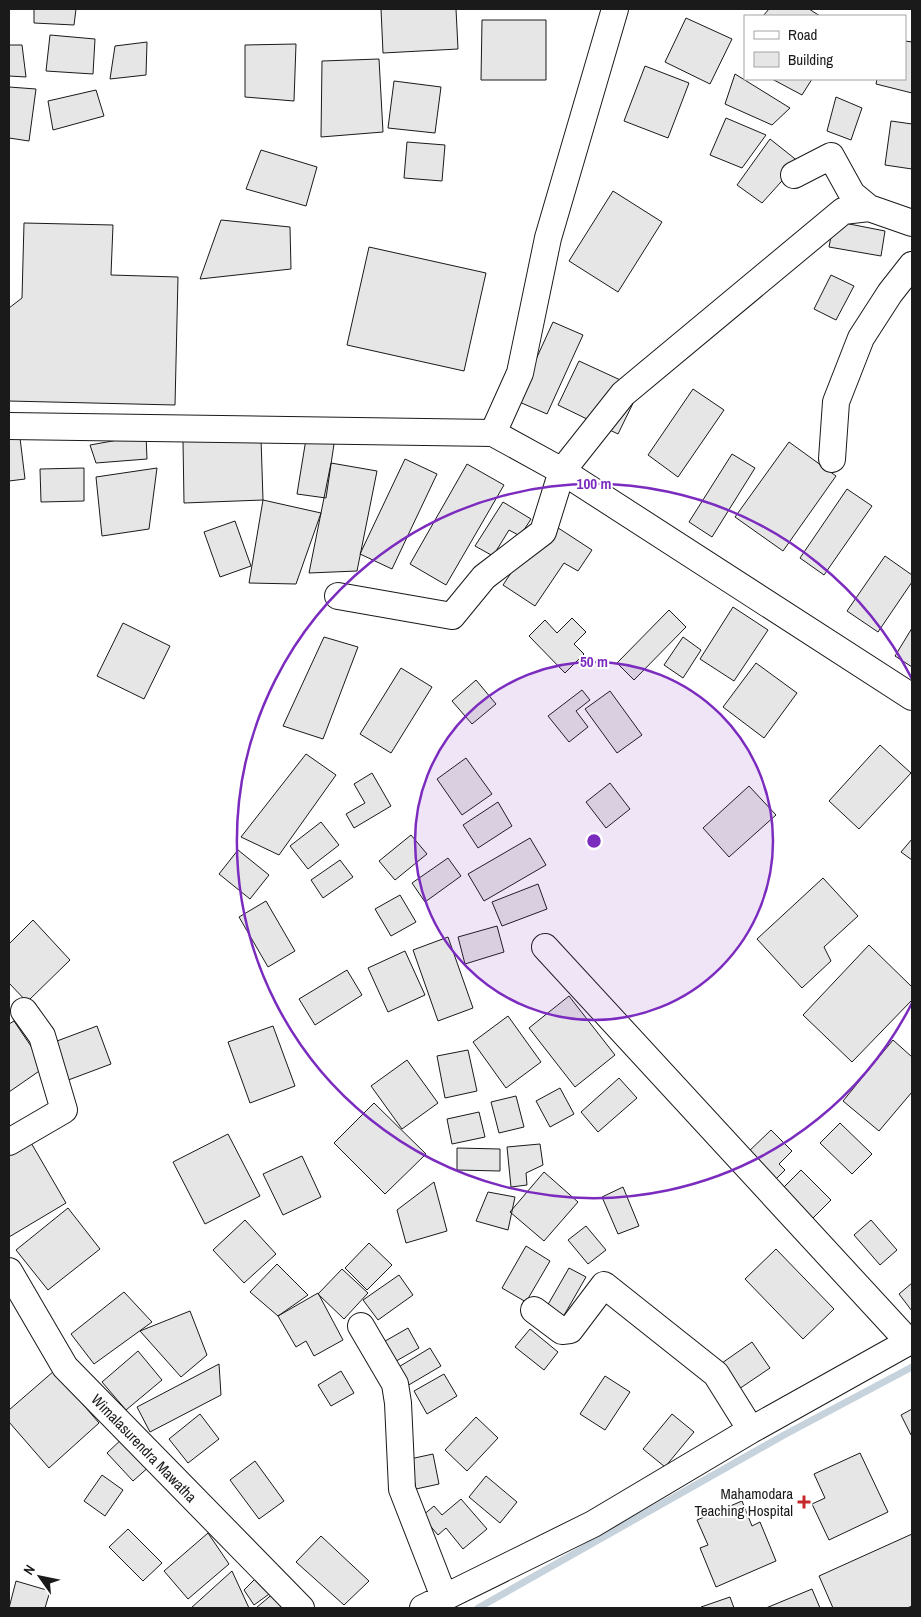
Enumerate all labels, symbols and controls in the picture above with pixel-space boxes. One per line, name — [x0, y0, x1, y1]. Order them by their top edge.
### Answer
legend — [744, 15, 906, 80]
text: Road — [788, 24, 817, 45]
text: Building — [788, 49, 833, 70]
text: 100 m — [577, 473, 611, 494]
text: 50 m — [580, 651, 608, 672]
centre of rings — [585, 832, 603, 850]
street label: Wimalasurendra Mawatha — [87, 1389, 202, 1507]
place label: Mahamodara Teaching Hospital — [695, 1483, 793, 1521]
marker: Mahamodara Teaching Hospital — [797, 1495, 811, 1509]
north arrow — [15, 1552, 65, 1602]
text: N — [19, 1562, 39, 1578]

